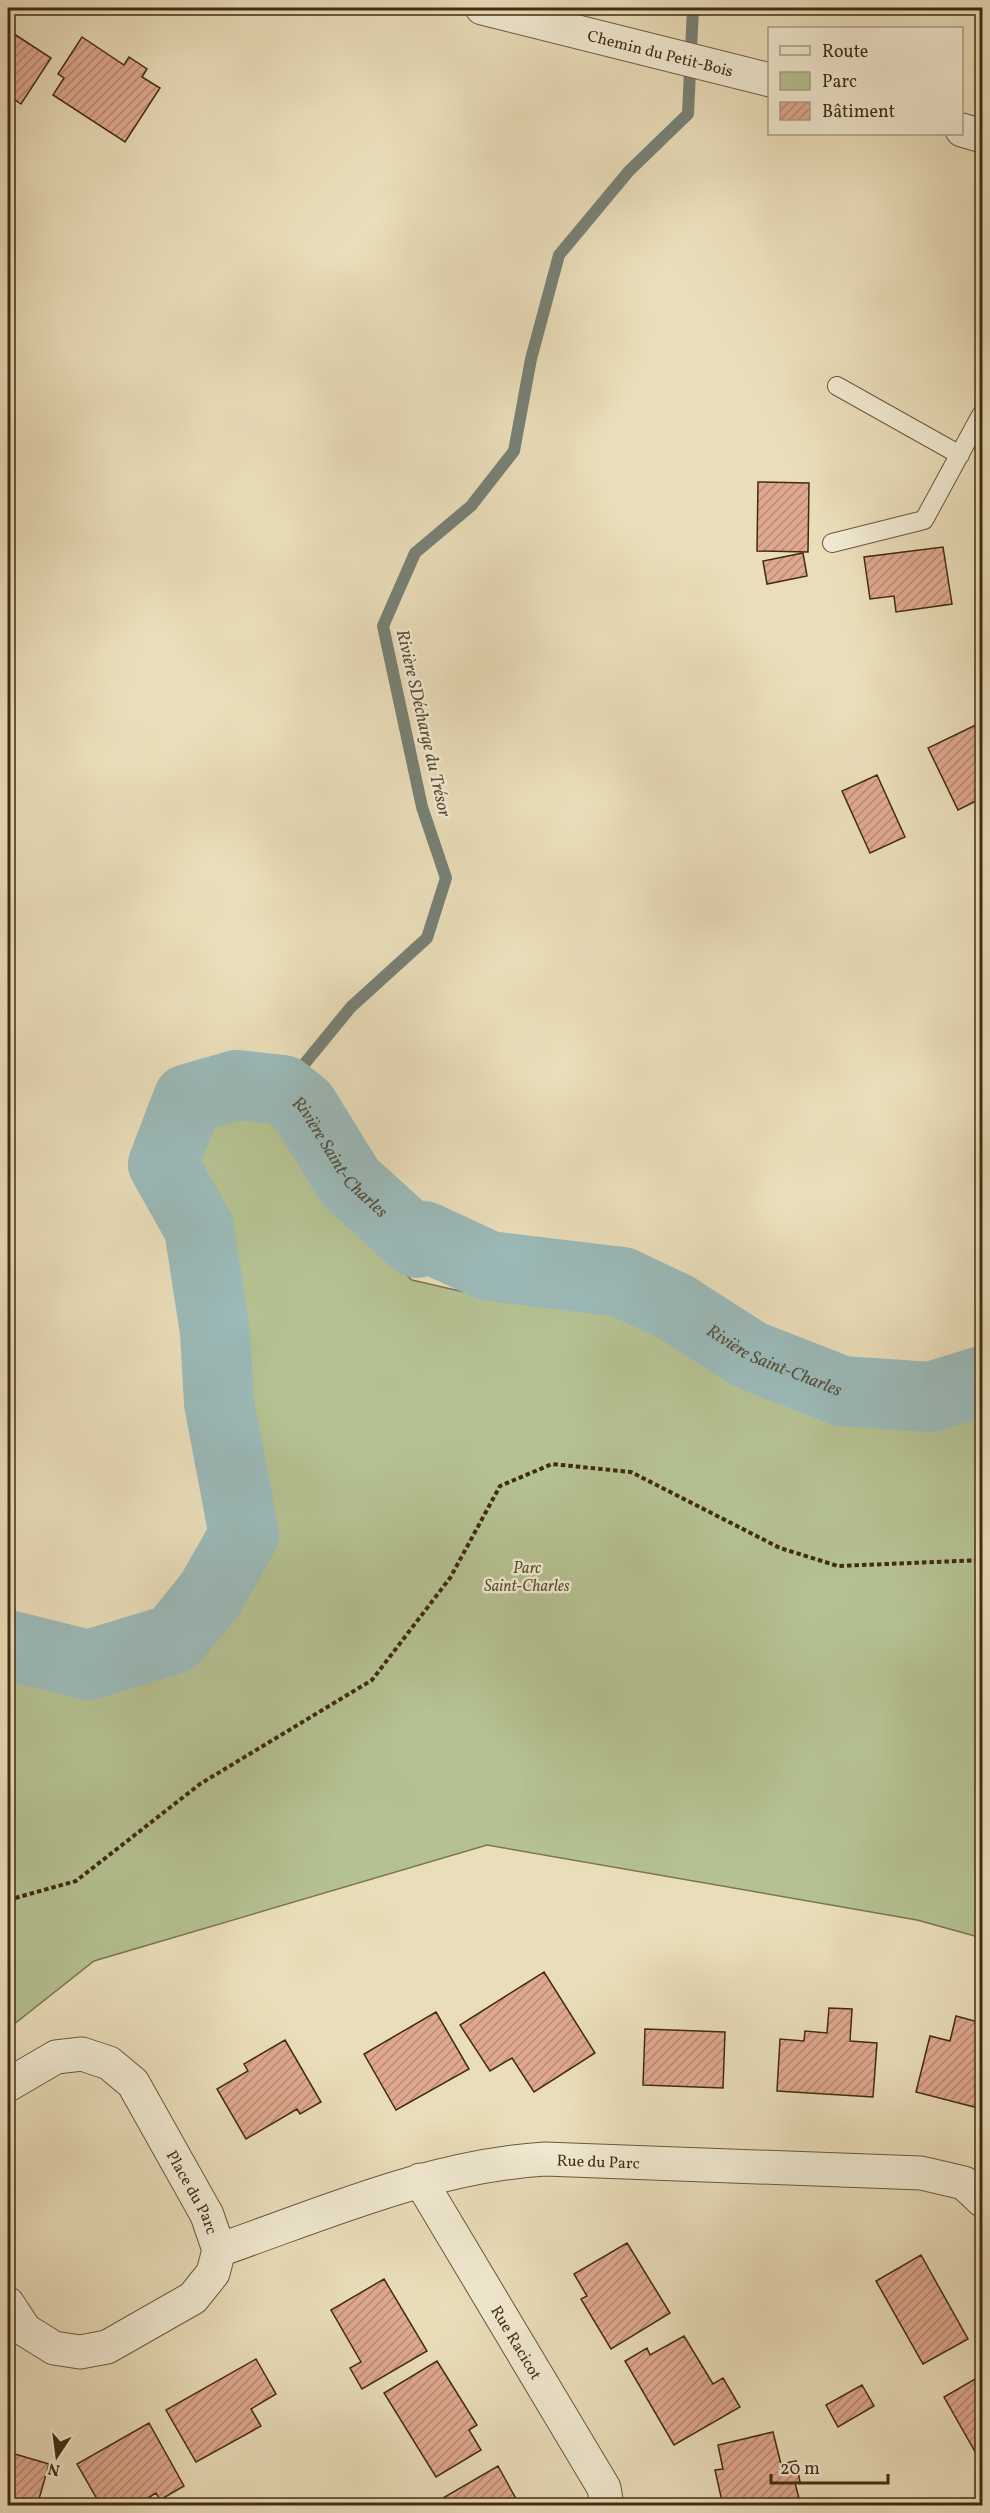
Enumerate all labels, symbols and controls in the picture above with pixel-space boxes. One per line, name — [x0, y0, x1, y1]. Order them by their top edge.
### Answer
street label: Chemin du Petit-Bois — [585, 26, 735, 83]
legend — [768, 27, 963, 135]
text: Route — [822, 40, 868, 65]
text: Parc — [822, 70, 857, 95]
text: Bâtiment — [822, 100, 895, 125]
water label: Rivière SDécharge du Trésor — [389, 627, 456, 820]
water label: Rivière Saint-Charles — [286, 1091, 393, 1225]
water label: Rivière Saint-Charles — [701, 1319, 846, 1404]
park label: Parc Saint-Charles — [484, 1558, 570, 1598]
street label: Place du Parc — [160, 2147, 222, 2238]
street label: Rue du Parc — [556, 2150, 640, 2176]
street label: Rue Racicot — [484, 2302, 546, 2385]
north arrow — [27, 2426, 87, 2486]
scale bar — [771, 2447, 888, 2485]
text: N — [46, 2457, 62, 2481]
text: 20 m — [780, 2457, 820, 2482]

